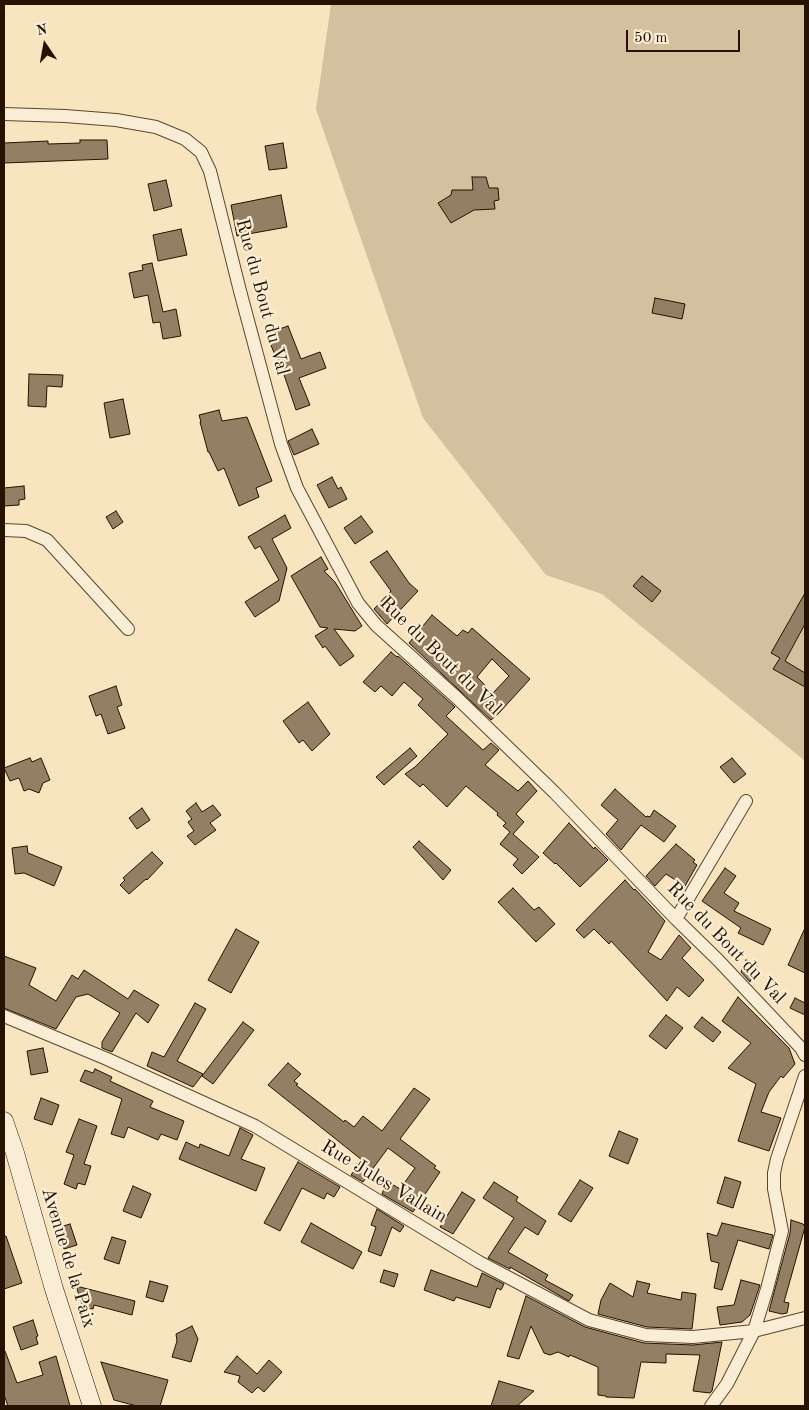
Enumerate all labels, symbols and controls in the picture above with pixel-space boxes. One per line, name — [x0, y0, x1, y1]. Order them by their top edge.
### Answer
north arrow — [20, 20, 70, 70]
scale bar — [629, 20, 743, 52]
text: N — [35, 22, 49, 38]
text: 50 m — [634, 31, 668, 46]
street label: Rue du Bout du Val — [230, 216, 294, 378]
street label: Rue du Bout du Val — [374, 592, 506, 720]
street label: Rue du Bout du Val — [662, 877, 790, 1009]
street label: Rue Jules Vallain — [317, 1135, 451, 1229]
street label: Avenue de la Paix — [36, 1185, 100, 1331]

